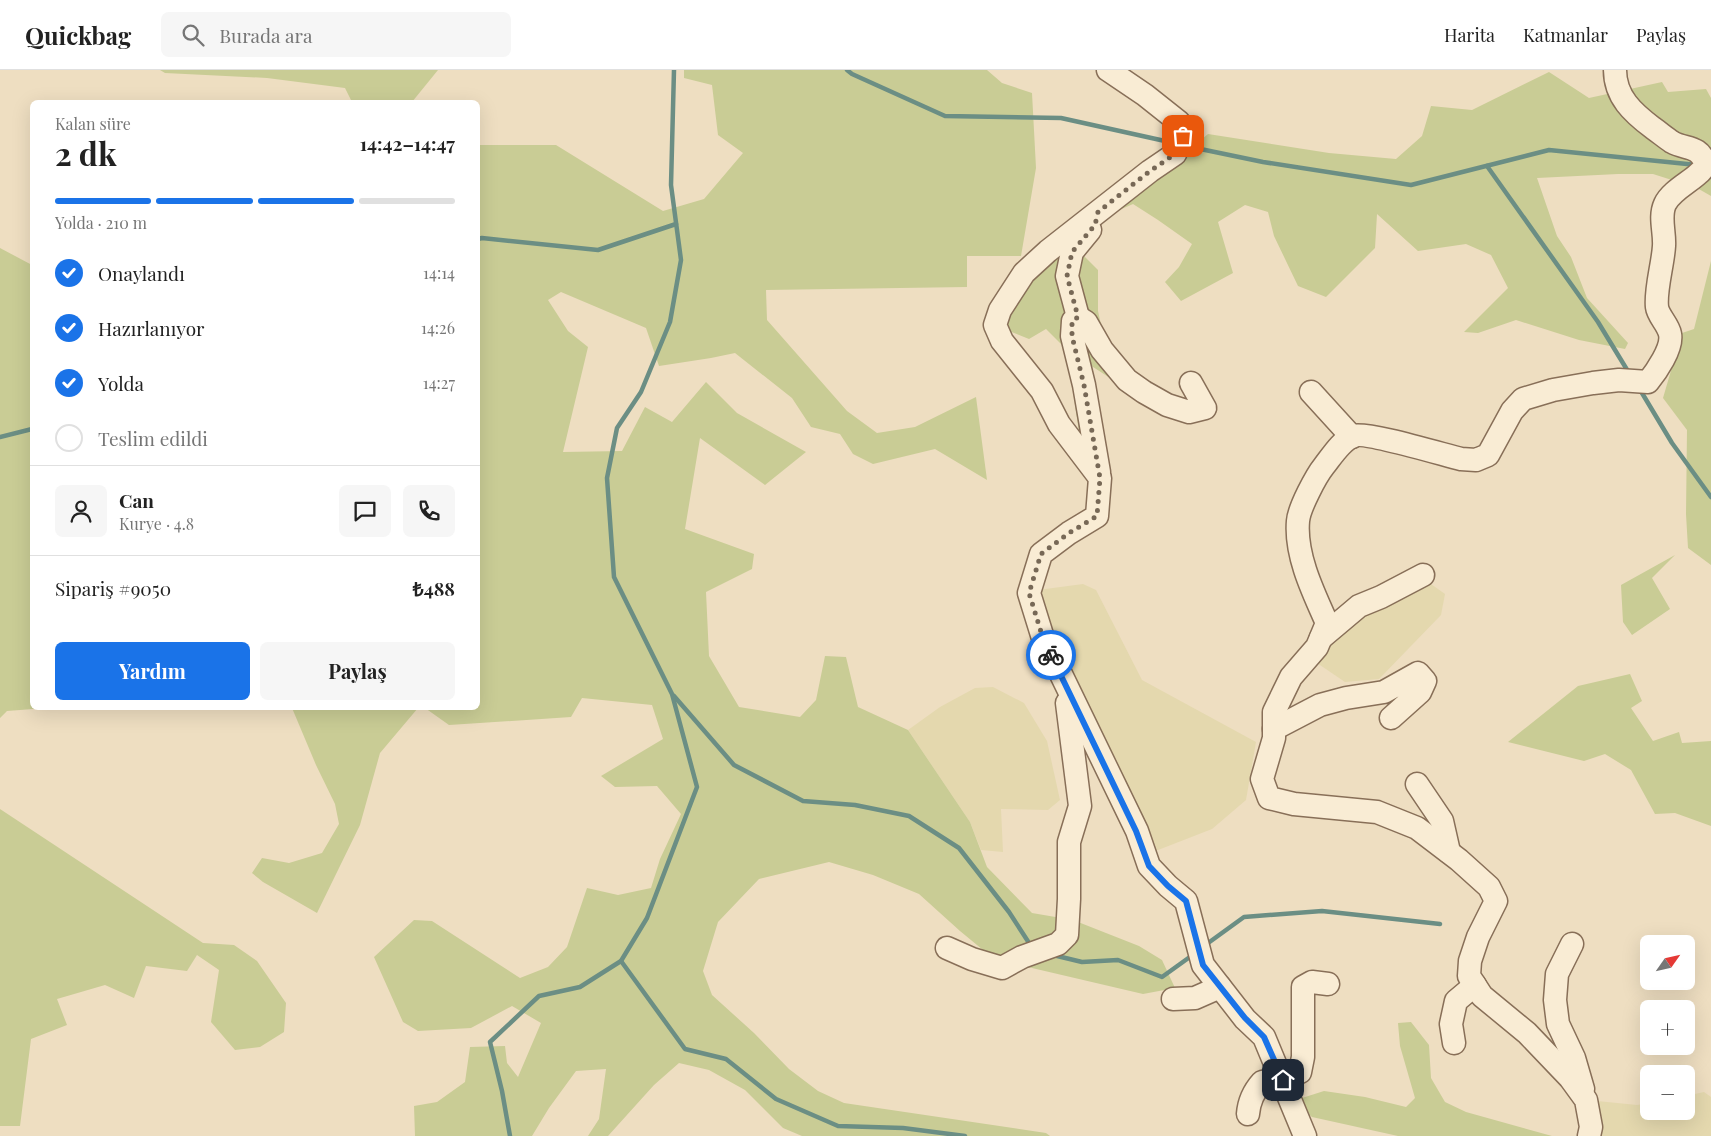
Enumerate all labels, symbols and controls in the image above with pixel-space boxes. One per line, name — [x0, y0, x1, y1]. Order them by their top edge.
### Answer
search box — [161, 12, 511, 57]
text: Quickbag — [25, 19, 131, 51]
icon: search — [179, 21, 207, 49]
text: Burada ara — [219, 22, 312, 48]
text: Harita — [1444, 23, 1495, 47]
text: Katmanlar — [1523, 23, 1608, 47]
text: Paylaş — [1636, 23, 1686, 47]
text: Kalan süre — [55, 113, 131, 134]
pin — [1162, 115, 1204, 157]
icon: bag — [1169, 122, 1197, 150]
text: 14:42–14:47 — [360, 130, 455, 156]
text: 2 dk — [55, 131, 117, 174]
text: Yolda · 210 m — [55, 212, 147, 233]
icon: check — [55, 259, 83, 287]
text: Onaylandı — [98, 260, 185, 286]
text: 14:14 — [423, 262, 455, 283]
icon: check — [55, 314, 83, 342]
text: Hazırlanıyor — [98, 315, 205, 341]
text: 14:26 — [421, 317, 455, 338]
icon: check — [55, 369, 83, 397]
text: Yolda — [98, 370, 144, 396]
text: 14:27 — [423, 372, 455, 393]
text: Teslim edildi — [98, 425, 208, 451]
button: person — [55, 485, 107, 537]
button: chat — [339, 485, 391, 537]
button: phone — [403, 485, 455, 537]
text: Can — [119, 487, 154, 513]
text: Kurye · 4.8 — [119, 513, 194, 534]
text: Sipariş #9050 — [55, 575, 171, 601]
text: ₺488 — [413, 575, 455, 601]
courier — [1026, 630, 1076, 680]
icon: bike — [1037, 641, 1065, 669]
button: Yardım — [55, 642, 250, 700]
button: Paylaş — [260, 642, 455, 700]
north arrow — [1640, 935, 1695, 990]
map controls — [1640, 935, 1695, 1120]
button: + — [1640, 1000, 1695, 1055]
pin — [1262, 1059, 1304, 1101]
button: − — [1640, 1065, 1695, 1120]
icon: home — [1269, 1066, 1297, 1094]

